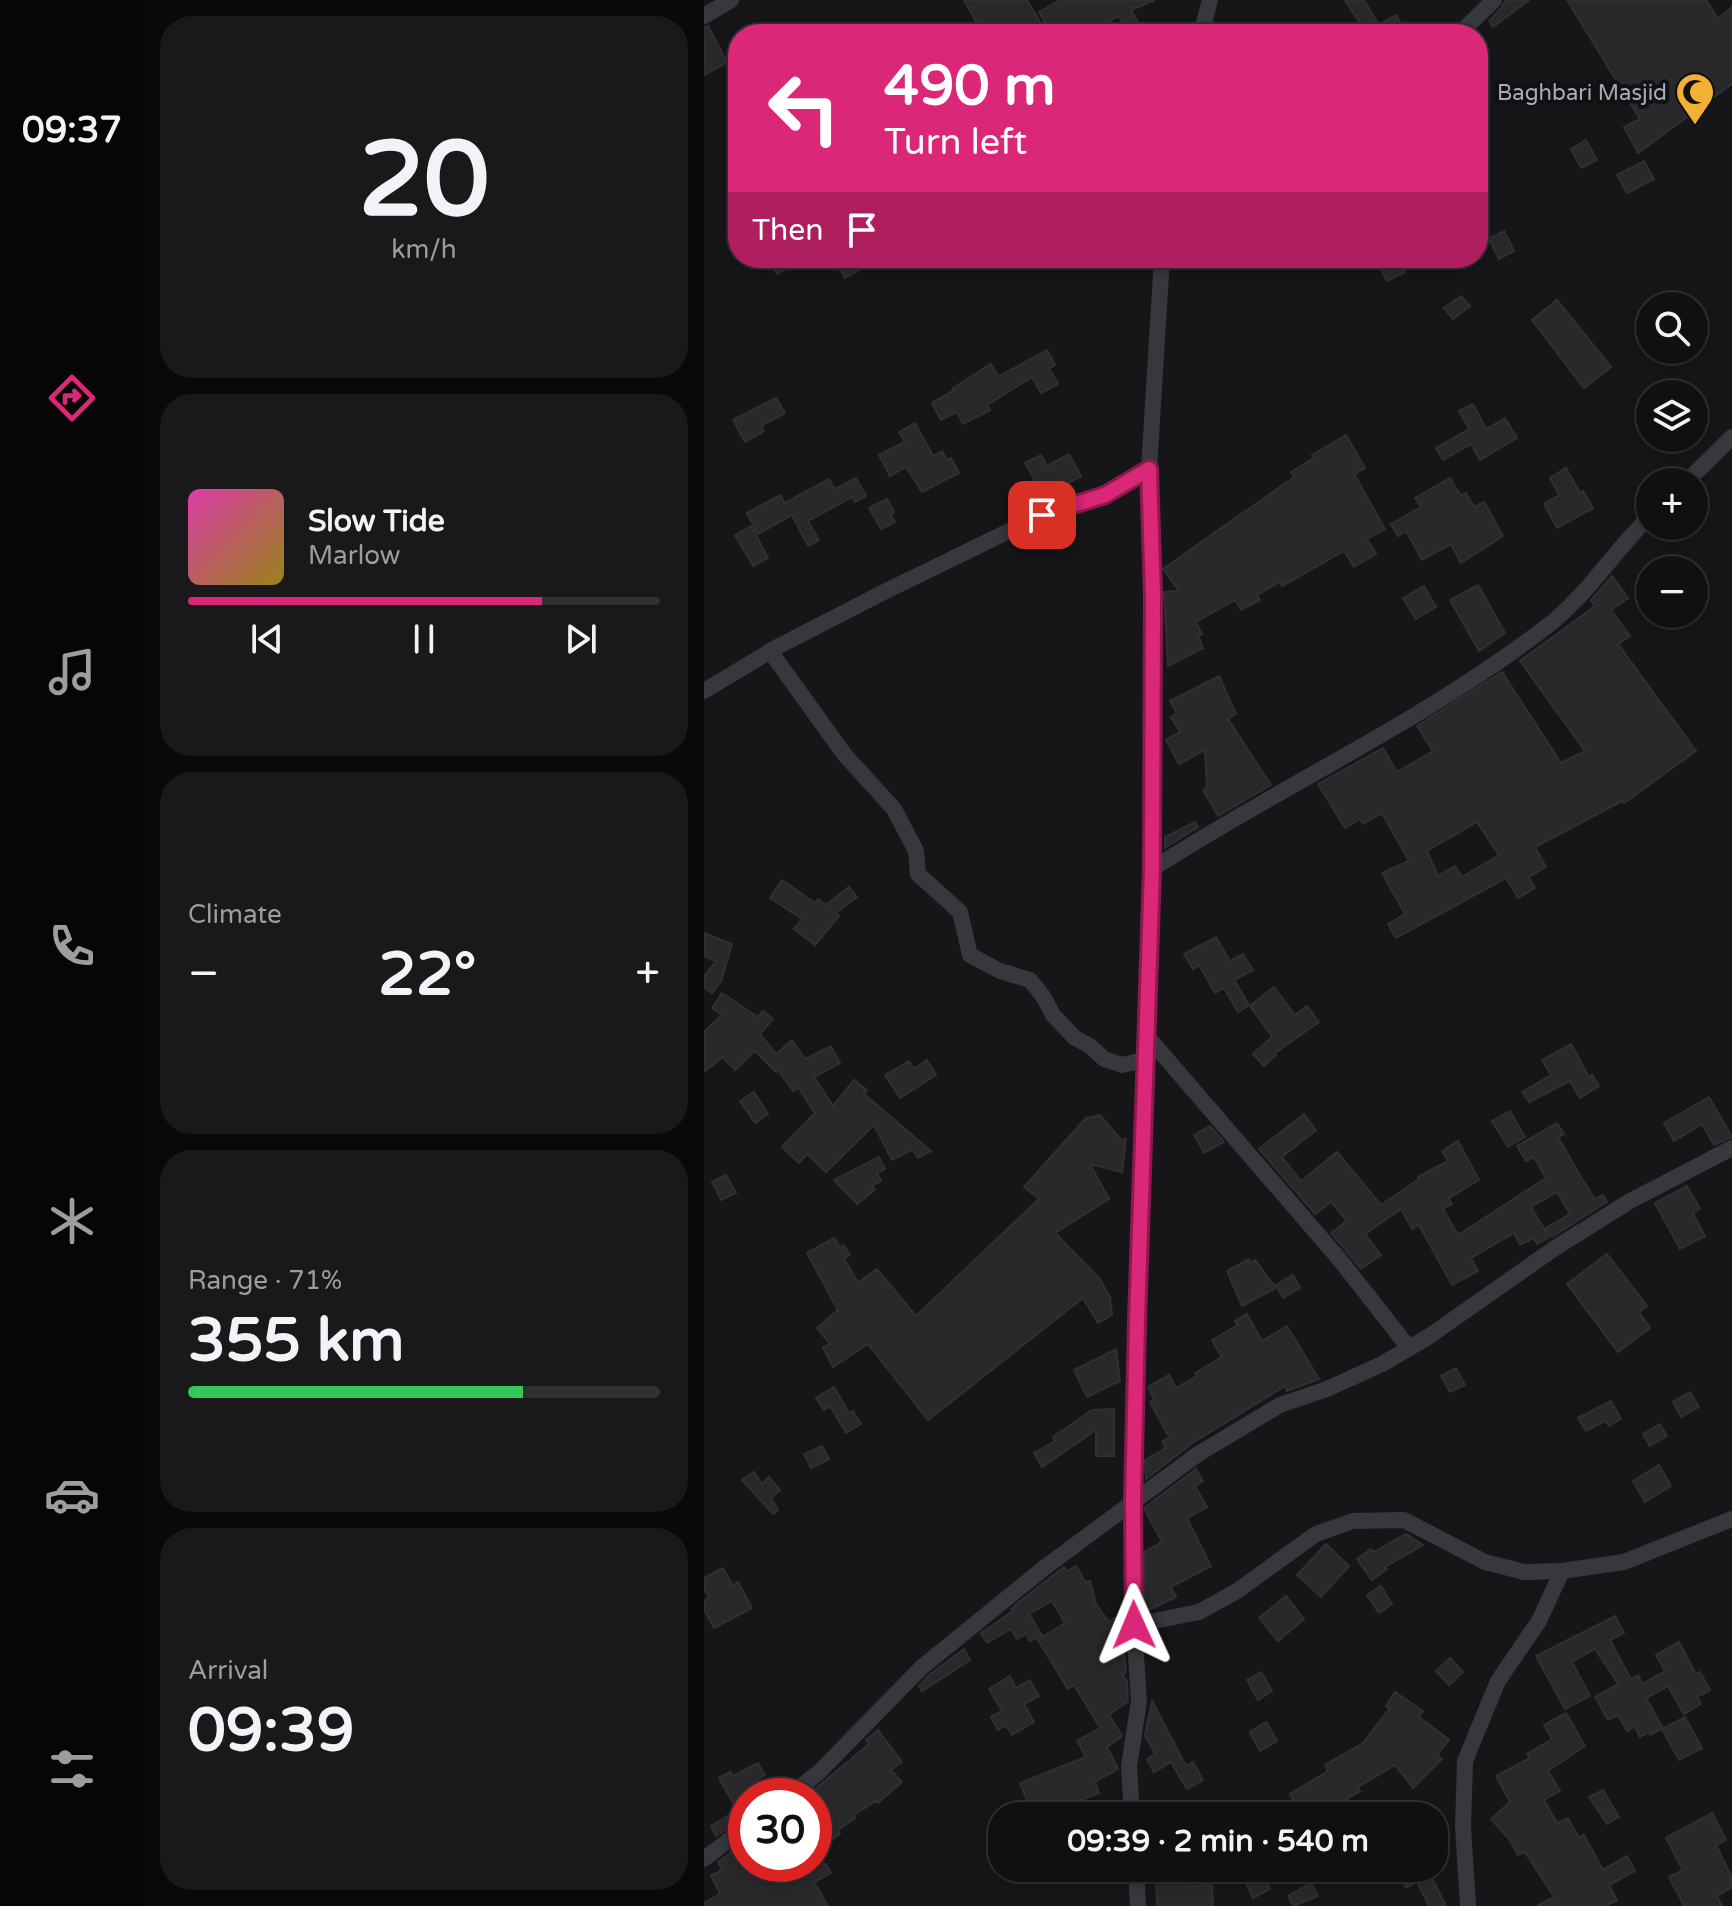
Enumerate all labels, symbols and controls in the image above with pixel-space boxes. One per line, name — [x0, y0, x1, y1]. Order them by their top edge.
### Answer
text: 490 m — [884, 53, 1055, 120]
icon: left — [752, 56, 856, 160]
mosque icon: Baghbari Masjid — [1674, 71, 1716, 126]
place label: Baghbari Masjid — [1497, 80, 1667, 106]
text: 09:37 — [22, 109, 122, 152]
text: 20 — [359, 119, 489, 244]
text: Turn left — [884, 121, 1027, 164]
icon: arrive — [840, 208, 884, 252]
text: Then — [752, 212, 824, 249]
text: km/h — [391, 234, 457, 265]
map controls — [1636, 292, 1708, 628]
button: search — [1636, 292, 1708, 364]
icon: directions — [44, 370, 100, 426]
button: layers — [1636, 380, 1708, 452]
button: + — [1636, 468, 1708, 540]
pin — [1008, 481, 1076, 549]
icon: arrive — [1020, 493, 1064, 537]
text: Slow Tide — [308, 503, 445, 540]
text: Marlow — [308, 540, 400, 571]
button: − — [1636, 556, 1708, 628]
icon: previous — [245, 617, 289, 661]
icon: pause — [402, 617, 446, 661]
icon: next — [559, 617, 603, 661]
icon: music — [44, 644, 100, 700]
text: Climate — [188, 899, 282, 930]
icon: phone — [44, 918, 100, 974]
text: 22° — [378, 939, 476, 1011]
text: − — [188, 948, 219, 1001]
text: + — [635, 948, 660, 1001]
icon: climate — [44, 1193, 100, 1249]
text: Range · 71% — [188, 1265, 342, 1296]
text: 355 km — [188, 1305, 404, 1377]
icon: car — [44, 1467, 100, 1523]
position arrow — [1092, 1583, 1176, 1667]
text: Arrival — [188, 1655, 268, 1686]
text: 09:39 — [188, 1695, 354, 1767]
icon: filters — [44, 1741, 100, 1797]
speed limit sign: 30 — [728, 1778, 832, 1882]
text: 09:39 · 2 min · 540 m — [1067, 1823, 1369, 1860]

